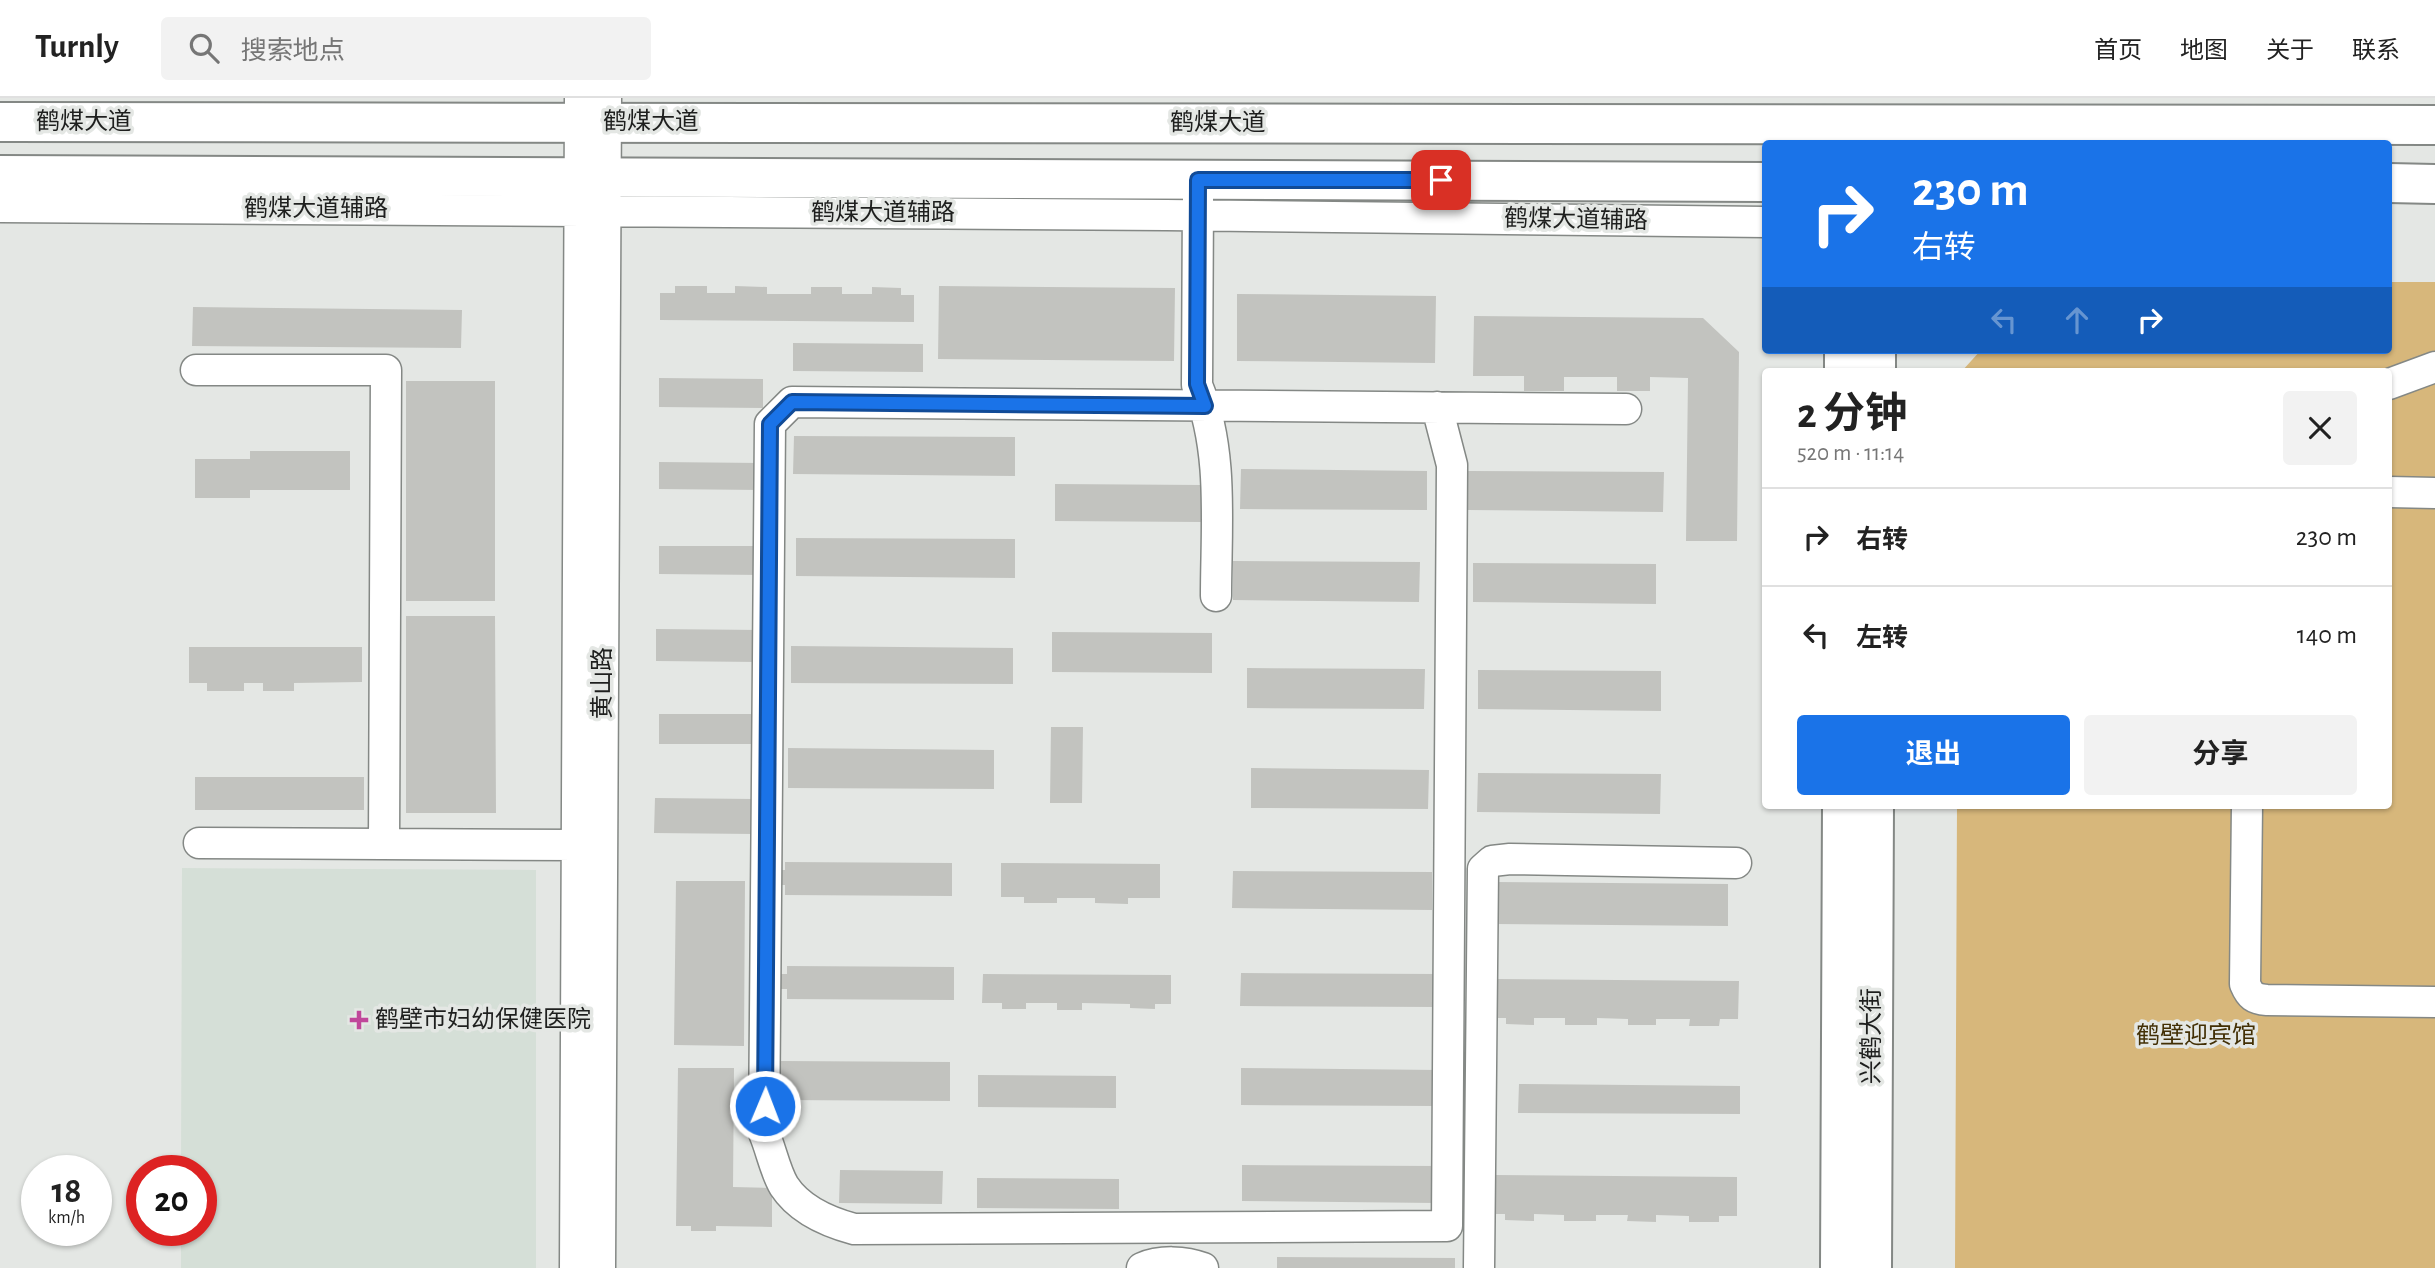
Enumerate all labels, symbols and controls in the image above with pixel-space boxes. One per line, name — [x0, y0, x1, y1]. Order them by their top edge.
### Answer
search box — [161, 17, 651, 80]
icon: search — [185, 29, 223, 67]
text: Turnly — [35, 31, 119, 64]
text: 搜索地点 — [241, 38, 345, 64]
text: 首页 — [2094, 39, 2142, 63]
text: 地图 — [2180, 39, 2228, 63]
text: 关于 — [2266, 39, 2314, 63]
text: 联系 — [2352, 39, 2400, 63]
street label: 鹤煤大道 — [36, 108, 132, 134]
street label: 鹤煤大道 — [603, 108, 699, 134]
street label: 鹤煤大道 — [1170, 109, 1266, 135]
pin — [1411, 150, 1471, 210]
icon: arrive — [1422, 161, 1460, 199]
text: 230 m — [1912, 166, 2029, 215]
icon: right — [1797, 168, 1888, 259]
street label: 鹤煤大道辅路 — [244, 195, 388, 221]
street label: 鹤煤大道辅路 — [811, 199, 955, 225]
street label: 鹤煤大道辅路 — [1504, 205, 1648, 233]
text: 右转 — [1912, 232, 1976, 264]
icon: left — [1985, 301, 2023, 339]
icon: ahead — [2058, 301, 2096, 339]
icon: right — [2131, 301, 2169, 339]
button: close — [2283, 391, 2357, 465]
text: 2 分钟 — [1797, 393, 1907, 435]
text: 520 m · 11:14 — [1797, 442, 1904, 465]
icon: right — [1797, 518, 1835, 556]
text: 230 m — [2296, 524, 2357, 550]
text: 右转 — [1856, 527, 1908, 553]
icon: left — [1797, 616, 1835, 654]
text: 140 m — [2297, 622, 2357, 648]
text: 左转 — [1856, 625, 1908, 651]
street label: 黄山路 — [589, 647, 615, 719]
button: 退出 — [1797, 715, 2070, 795]
button: 分享 — [2084, 715, 2357, 795]
street label: 兴鹤大街 — [1858, 988, 1884, 1084]
place label: 鹤壁市妇幼保健医院 — [375, 1006, 591, 1032]
marker: 鹤壁市妇幼保健医院 — [349, 1010, 369, 1030]
park label: 鹤壁迎宾馆 — [2136, 1022, 2256, 1048]
position arrow — [728, 1069, 802, 1143]
speed limit sign: 20 — [126, 1155, 217, 1246]
text: 18 — [52, 1174, 81, 1209]
text: km/h — [48, 1209, 85, 1227]

